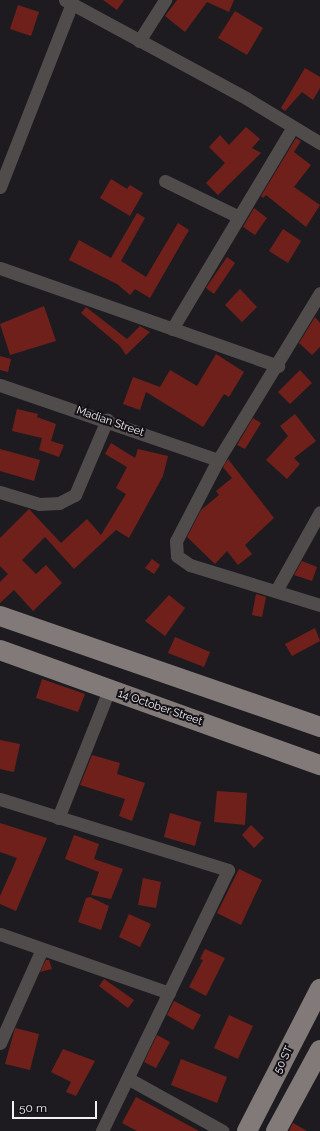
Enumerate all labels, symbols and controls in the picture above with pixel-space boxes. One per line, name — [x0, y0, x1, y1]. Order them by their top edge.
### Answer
street label: Madian Street — [75, 404, 145, 440]
street label: 14 October Street — [116, 687, 204, 729]
street label: 50 ST — [272, 1044, 296, 1076]
scale bar — [14, 1093, 99, 1119]
text: 50 m — [19, 1101, 47, 1115]

